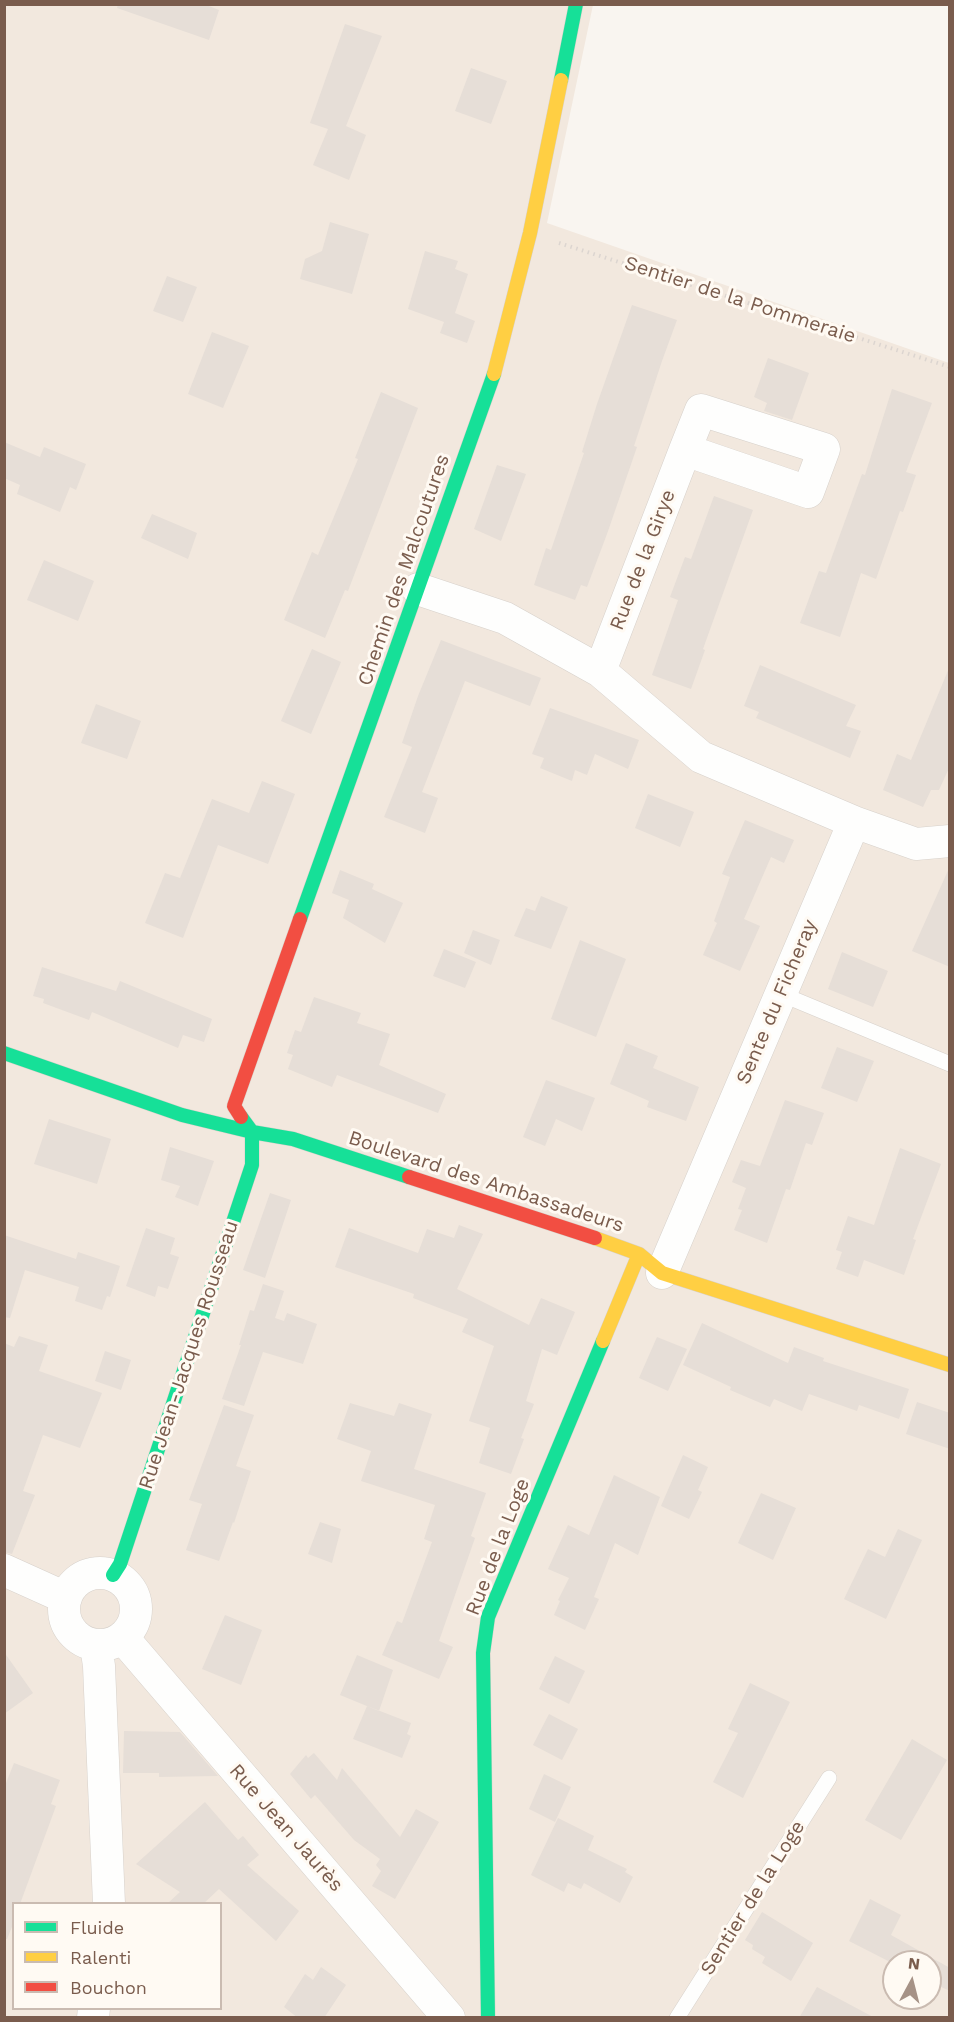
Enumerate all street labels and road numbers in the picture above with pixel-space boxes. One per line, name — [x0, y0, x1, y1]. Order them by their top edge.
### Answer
street label: Sentier de la Pommeraie — [621, 251, 859, 349]
street label: Chemin des Malcoutures — [353, 451, 455, 689]
street label: Rue de la Girye — [605, 486, 681, 634]
street label: Sente du Ficheray — [731, 916, 823, 1088]
street label: Boulevard des Ambassadeurs — [345, 1126, 627, 1238]
street label: Rue Jean-Jacques Rousseau — [134, 1218, 244, 1492]
street label: Rue de la Loge — [461, 1475, 535, 1619]
street label: Rue Jean Jaurès — [224, 1759, 348, 1897]
street label: Sentier de la Loge — [696, 1816, 810, 1980]

